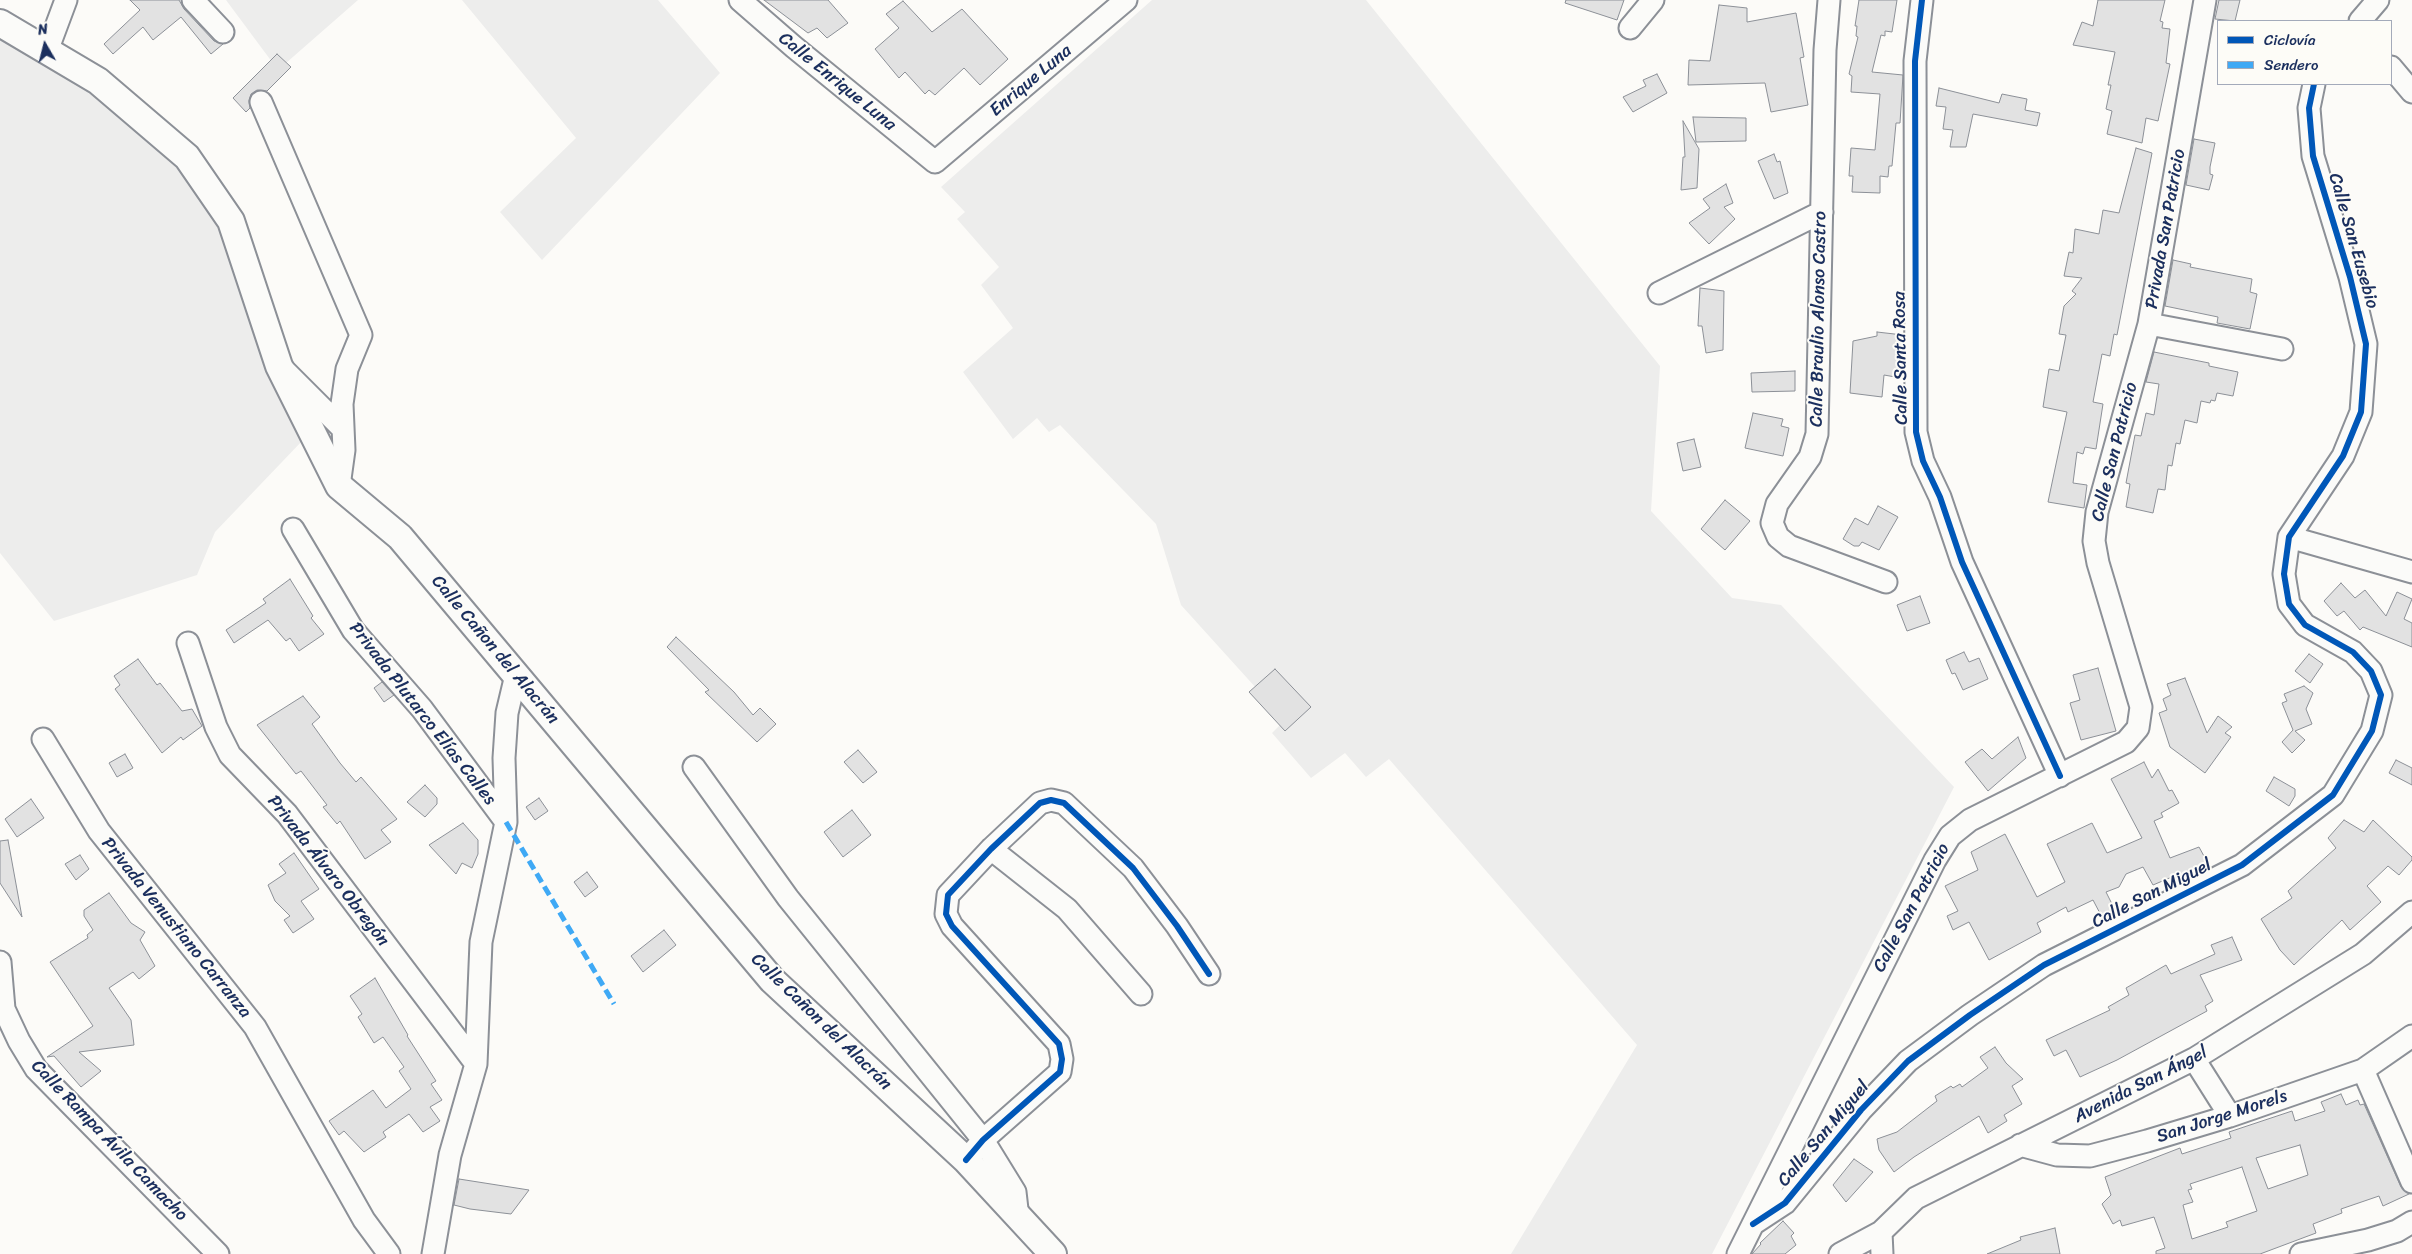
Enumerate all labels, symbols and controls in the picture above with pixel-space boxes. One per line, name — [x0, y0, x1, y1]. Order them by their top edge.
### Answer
text: N — [36, 17, 49, 43]
north arrow — [20, 20, 70, 70]
legend — [2217, 20, 2392, 85]
text: Ciclovía — [2264, 27, 2316, 53]
street label: Calle Enrique Luna — [774, 28, 900, 136]
street label: Enrique Luna — [986, 40, 1076, 122]
text: Sendero — [2264, 52, 2318, 78]
street label: Privada San Patricio — [2141, 147, 2191, 311]
street label: Calle San Eusebio — [2323, 171, 2383, 311]
street label: Calle Braulio Alonso Castro — [1806, 211, 1832, 427]
street label: Calle Santa Rosa — [1889, 291, 1913, 425]
street label: Calle San Patricio — [2087, 380, 2143, 524]
street label: Calle Cañon del Alacrán — [426, 571, 564, 729]
street label: Privada Plutarco Elías Calles — [344, 618, 500, 810]
street label: Privada Álvaro Obregón — [262, 791, 394, 951]
street label: Privada Venustiano Carranza — [96, 833, 256, 1023]
street label: Calle San Patricio — [1869, 840, 1955, 976]
street label: Calle San Miguel — [2089, 855, 2215, 933]
street label: Calle Cañon del Alacrán — [746, 949, 896, 1095]
street label: Avenida San Ángel — [2071, 1042, 2211, 1128]
street label: Calle Rampa Ávila Camacho — [26, 1056, 192, 1226]
street label: Calle San Miguel — [1774, 1077, 1874, 1191]
street label: San Jorge Morels — [2154, 1086, 2290, 1148]

